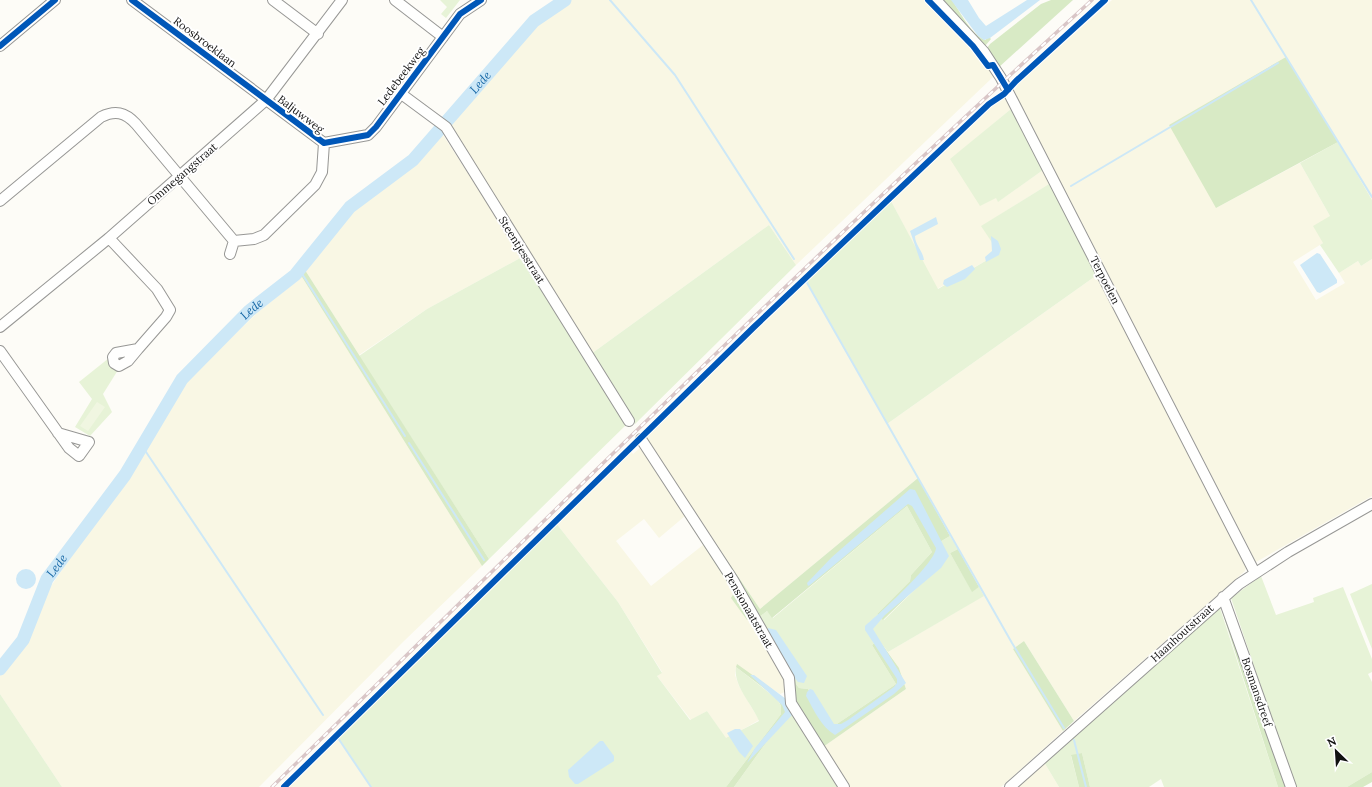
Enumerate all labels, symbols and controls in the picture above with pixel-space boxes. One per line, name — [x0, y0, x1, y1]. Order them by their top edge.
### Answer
street label: Roosbroeklaan — [171, 14, 239, 70]
street label: Ledebeekweg — [374, 43, 428, 108]
water label: Lede — [466, 68, 494, 96]
street label: Baljuwweg — [275, 92, 328, 137]
street label: Ommegangstraat — [144, 139, 221, 208]
street label: Steentjesstraat — [496, 214, 549, 287]
street label: Terpoelen — [1087, 254, 1123, 307]
water label: Lede — [237, 295, 266, 322]
water label: Lede — [43, 551, 70, 580]
street label: Pensionaatstraat — [722, 569, 777, 651]
street label: Haanhoutstraat — [1148, 601, 1217, 665]
street label: Bosmansdreef — [1239, 655, 1276, 730]
north arrow — [1316, 731, 1356, 771]
text: N — [1325, 734, 1339, 750]

